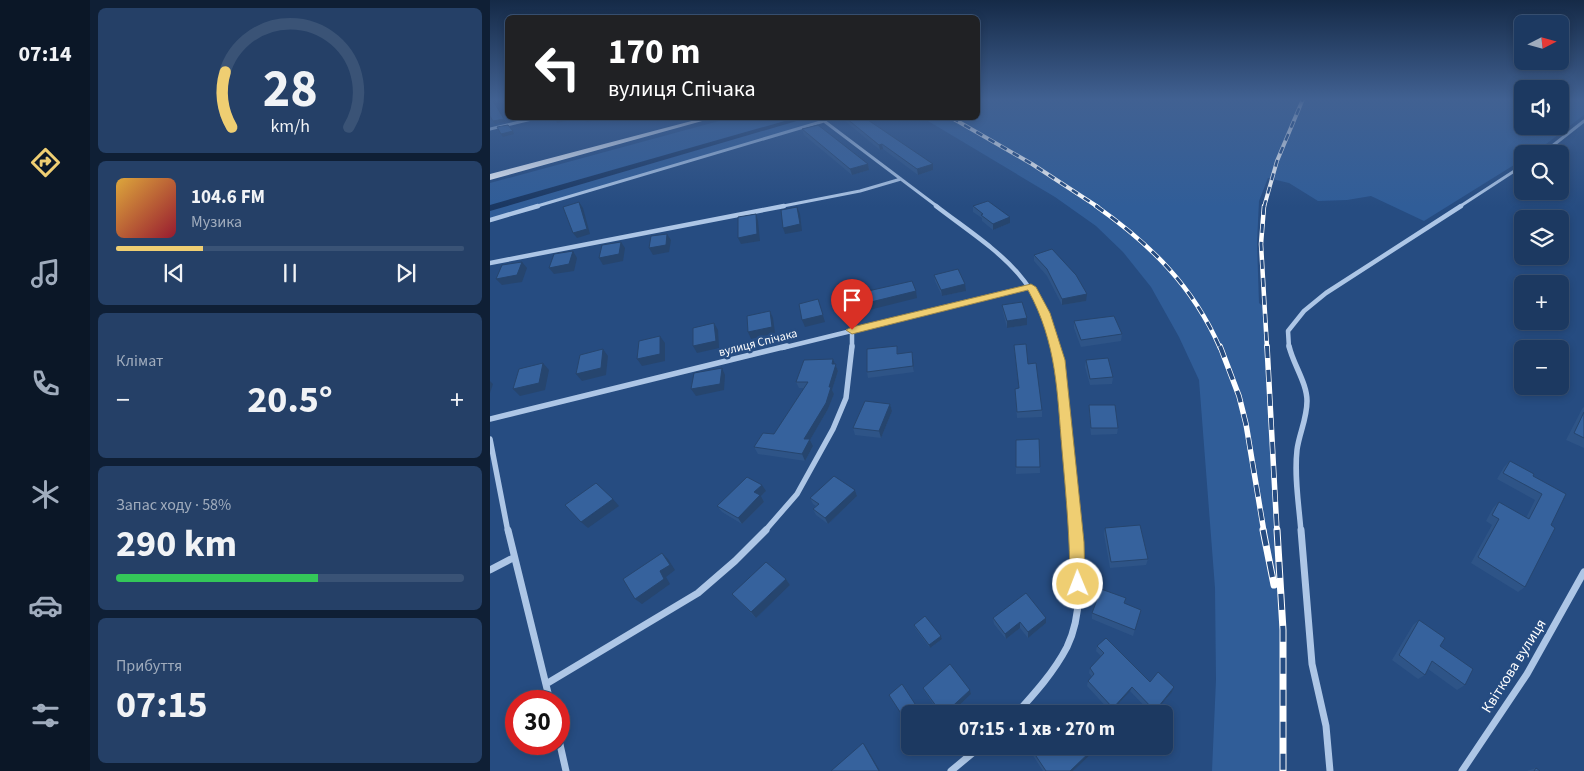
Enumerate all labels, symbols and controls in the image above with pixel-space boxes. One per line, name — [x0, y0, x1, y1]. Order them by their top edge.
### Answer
north arrow — [1514, 15, 1569, 70]
map controls — [1514, 15, 1569, 395]
text: 170 m — [608, 27, 700, 77]
icon: left — [525, 35, 590, 100]
text: 07:14 — [18, 38, 72, 70]
text: 28 — [263, 53, 317, 127]
text: вулиця Спічака — [608, 73, 756, 105]
button: sound — [1514, 80, 1569, 135]
text: km/h — [270, 114, 310, 139]
icon: directions — [28, 145, 63, 180]
button: search — [1514, 145, 1569, 200]
text: 104.6 FM — [191, 184, 265, 211]
button: layers — [1514, 210, 1569, 265]
text: Музика — [191, 211, 242, 233]
icon: music — [28, 256, 63, 291]
icon: previous — [160, 259, 188, 287]
icon: pause — [276, 259, 304, 287]
icon: next — [392, 259, 420, 287]
button: + — [1514, 275, 1569, 330]
pin — [831, 279, 873, 330]
icon: arrive — [838, 286, 866, 314]
street label: вулиця Спічака — [717, 325, 799, 361]
button: − — [1514, 340, 1569, 395]
text: Клімат — [116, 350, 163, 372]
icon: phone — [28, 366, 63, 401]
text: 20.5° — [247, 373, 333, 427]
text: − — [116, 380, 130, 420]
text: + — [450, 380, 464, 420]
icon: climate — [28, 477, 63, 512]
text: Запас ходу · 58% — [116, 494, 231, 516]
text: 290 km — [116, 517, 237, 571]
position arrow — [1051, 557, 1103, 609]
icon: car — [28, 588, 63, 623]
street label: Квіткова вулиця — [1477, 615, 1551, 717]
text: Прибуття — [116, 655, 182, 677]
text: 07:15 — [116, 678, 208, 732]
speed limit sign: 30 — [505, 690, 570, 755]
icon: filters — [28, 698, 63, 733]
text: 07:15 · 1 хв · 270 m — [959, 716, 1115, 743]

